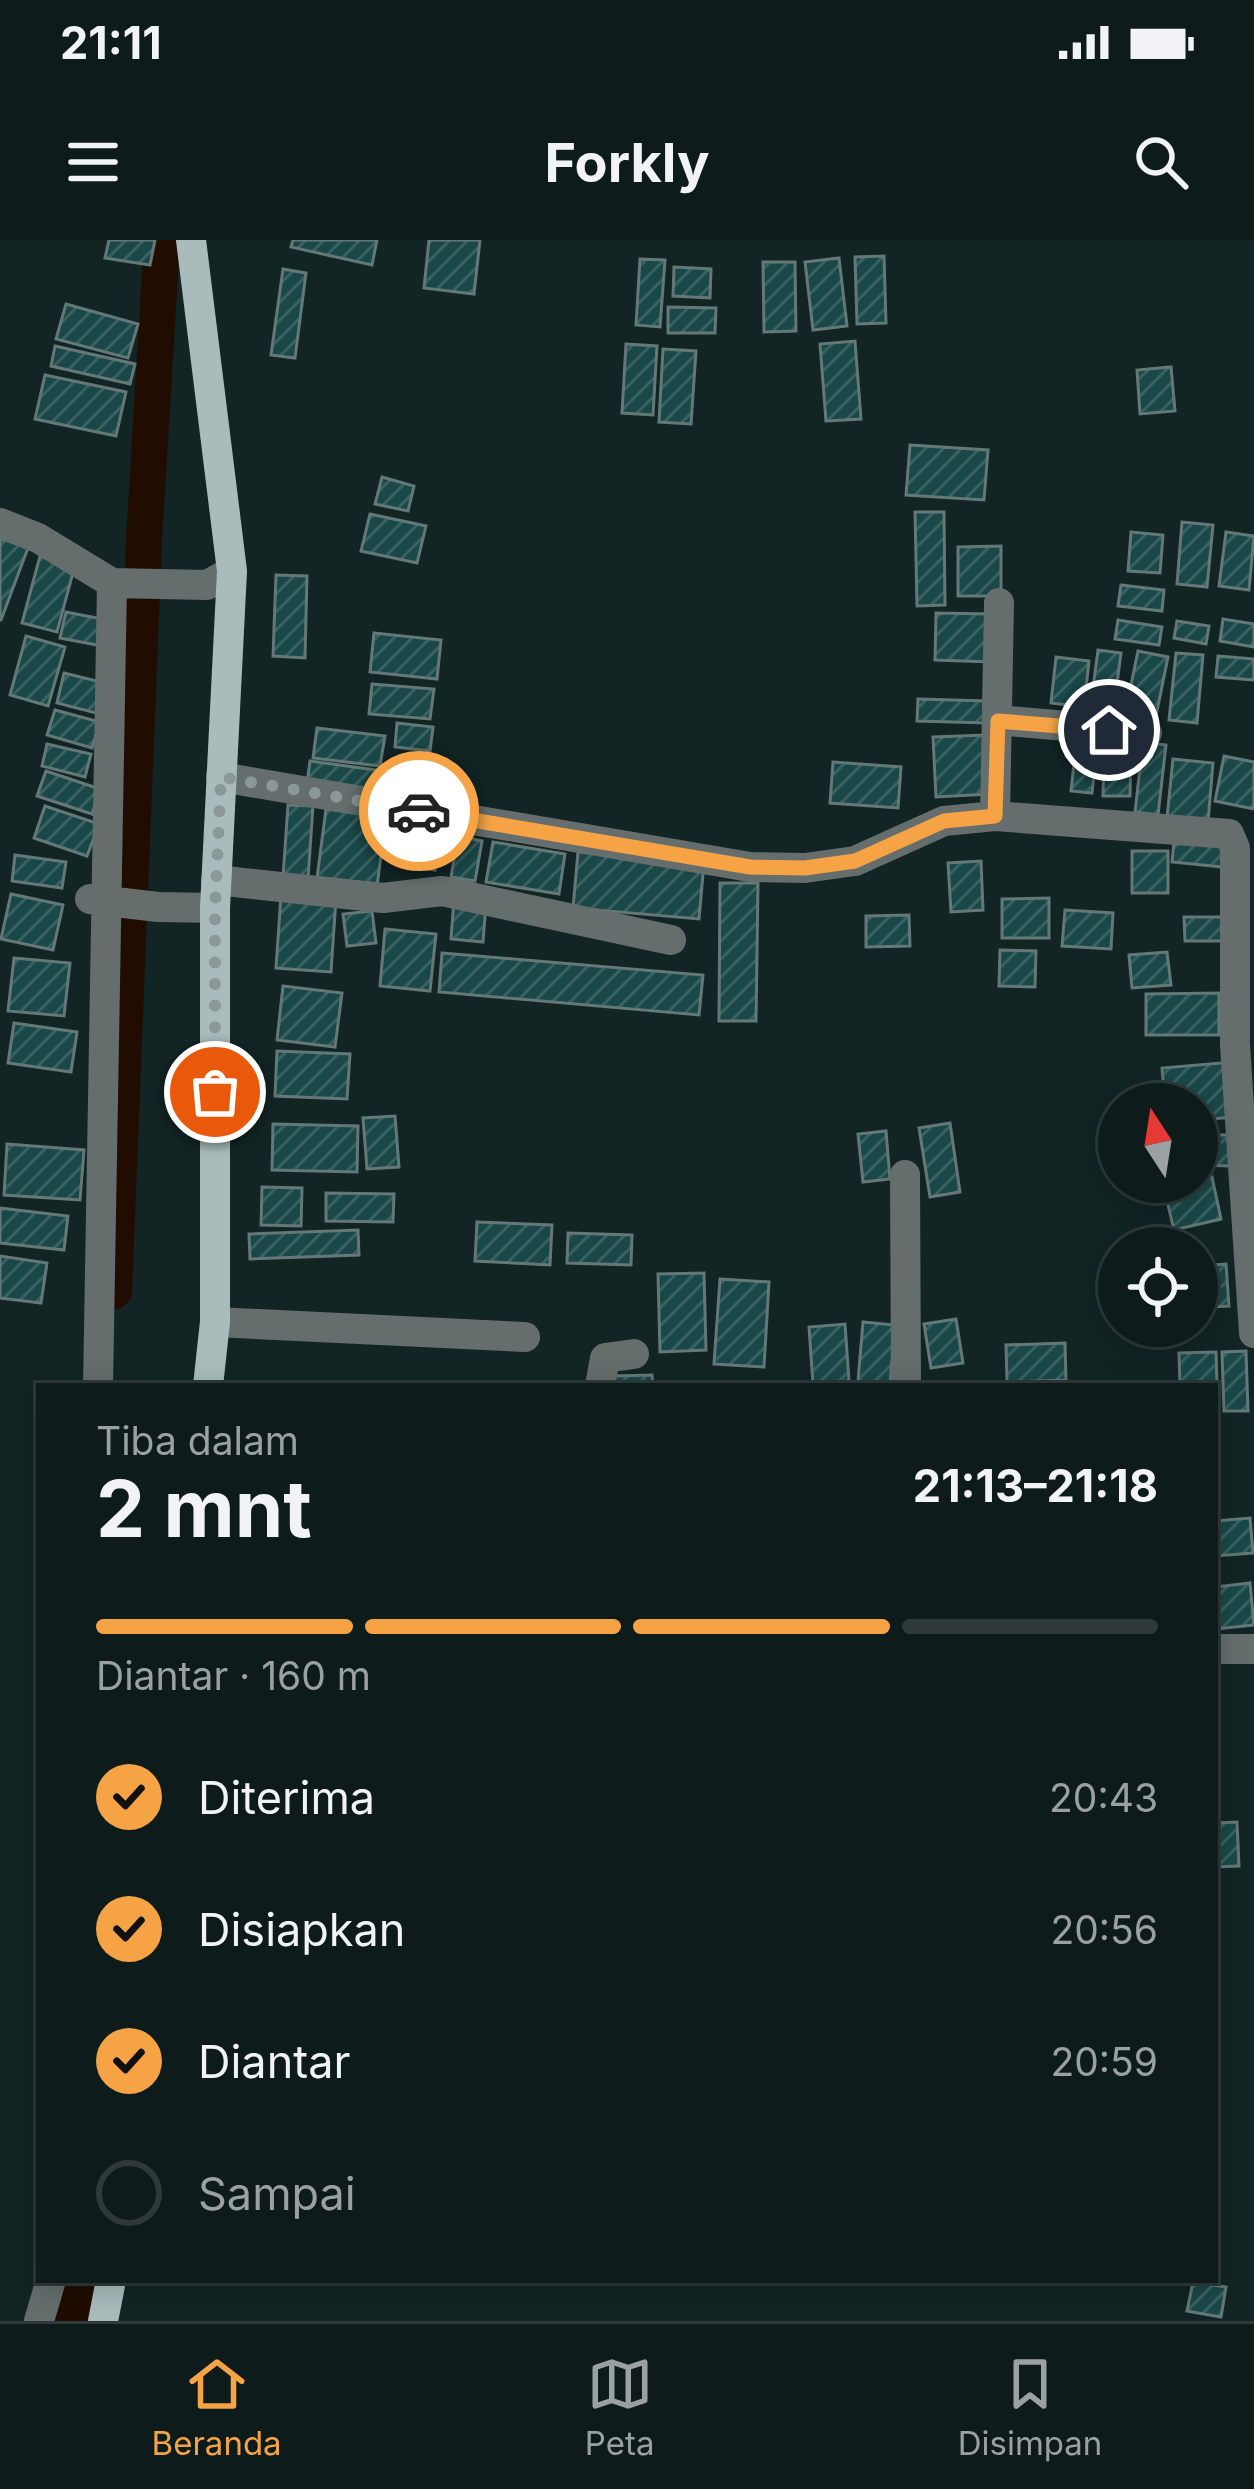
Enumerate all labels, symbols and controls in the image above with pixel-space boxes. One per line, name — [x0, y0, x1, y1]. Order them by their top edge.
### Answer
text: 21:11 — [60, 15, 162, 70]
icon: menu — [60, 129, 126, 195]
icon: search — [1128, 129, 1194, 195]
text: Forkly — [544, 130, 710, 195]
pin — [1058, 679, 1160, 781]
icon: home — [1076, 697, 1142, 763]
courier — [359, 751, 479, 871]
icon: car — [386, 778, 452, 844]
pin — [164, 1041, 266, 1143]
icon: bag — [182, 1059, 248, 1125]
north arrow — [1098, 1083, 1218, 1203]
map controls — [1098, 1083, 1218, 1347]
button: locate — [1098, 1227, 1218, 1347]
text: Tiba dalam — [96, 1417, 299, 1464]
text: 21:13–21:18 — [913, 1458, 1158, 1513]
text: 2 mnt — [96, 1461, 312, 1556]
text: Diantar · 160 m — [96, 1652, 371, 1699]
icon: check — [96, 1764, 162, 1830]
text: Diterima — [198, 1770, 375, 1825]
text: 20:43 — [1049, 1774, 1158, 1821]
icon: check — [96, 1896, 162, 1962]
text: Disiapkan — [198, 1902, 405, 1957]
text: 20:56 — [1050, 1906, 1158, 1953]
icon: check — [96, 2028, 162, 2094]
text: Diantar — [198, 2034, 350, 2089]
text: 20:59 — [1050, 2038, 1158, 2085]
text: Sampai — [198, 2166, 356, 2221]
tab: Beranda — [152, 2351, 282, 2463]
tab: Peta — [585, 2351, 654, 2463]
tab: Disimpan — [958, 2351, 1102, 2463]

